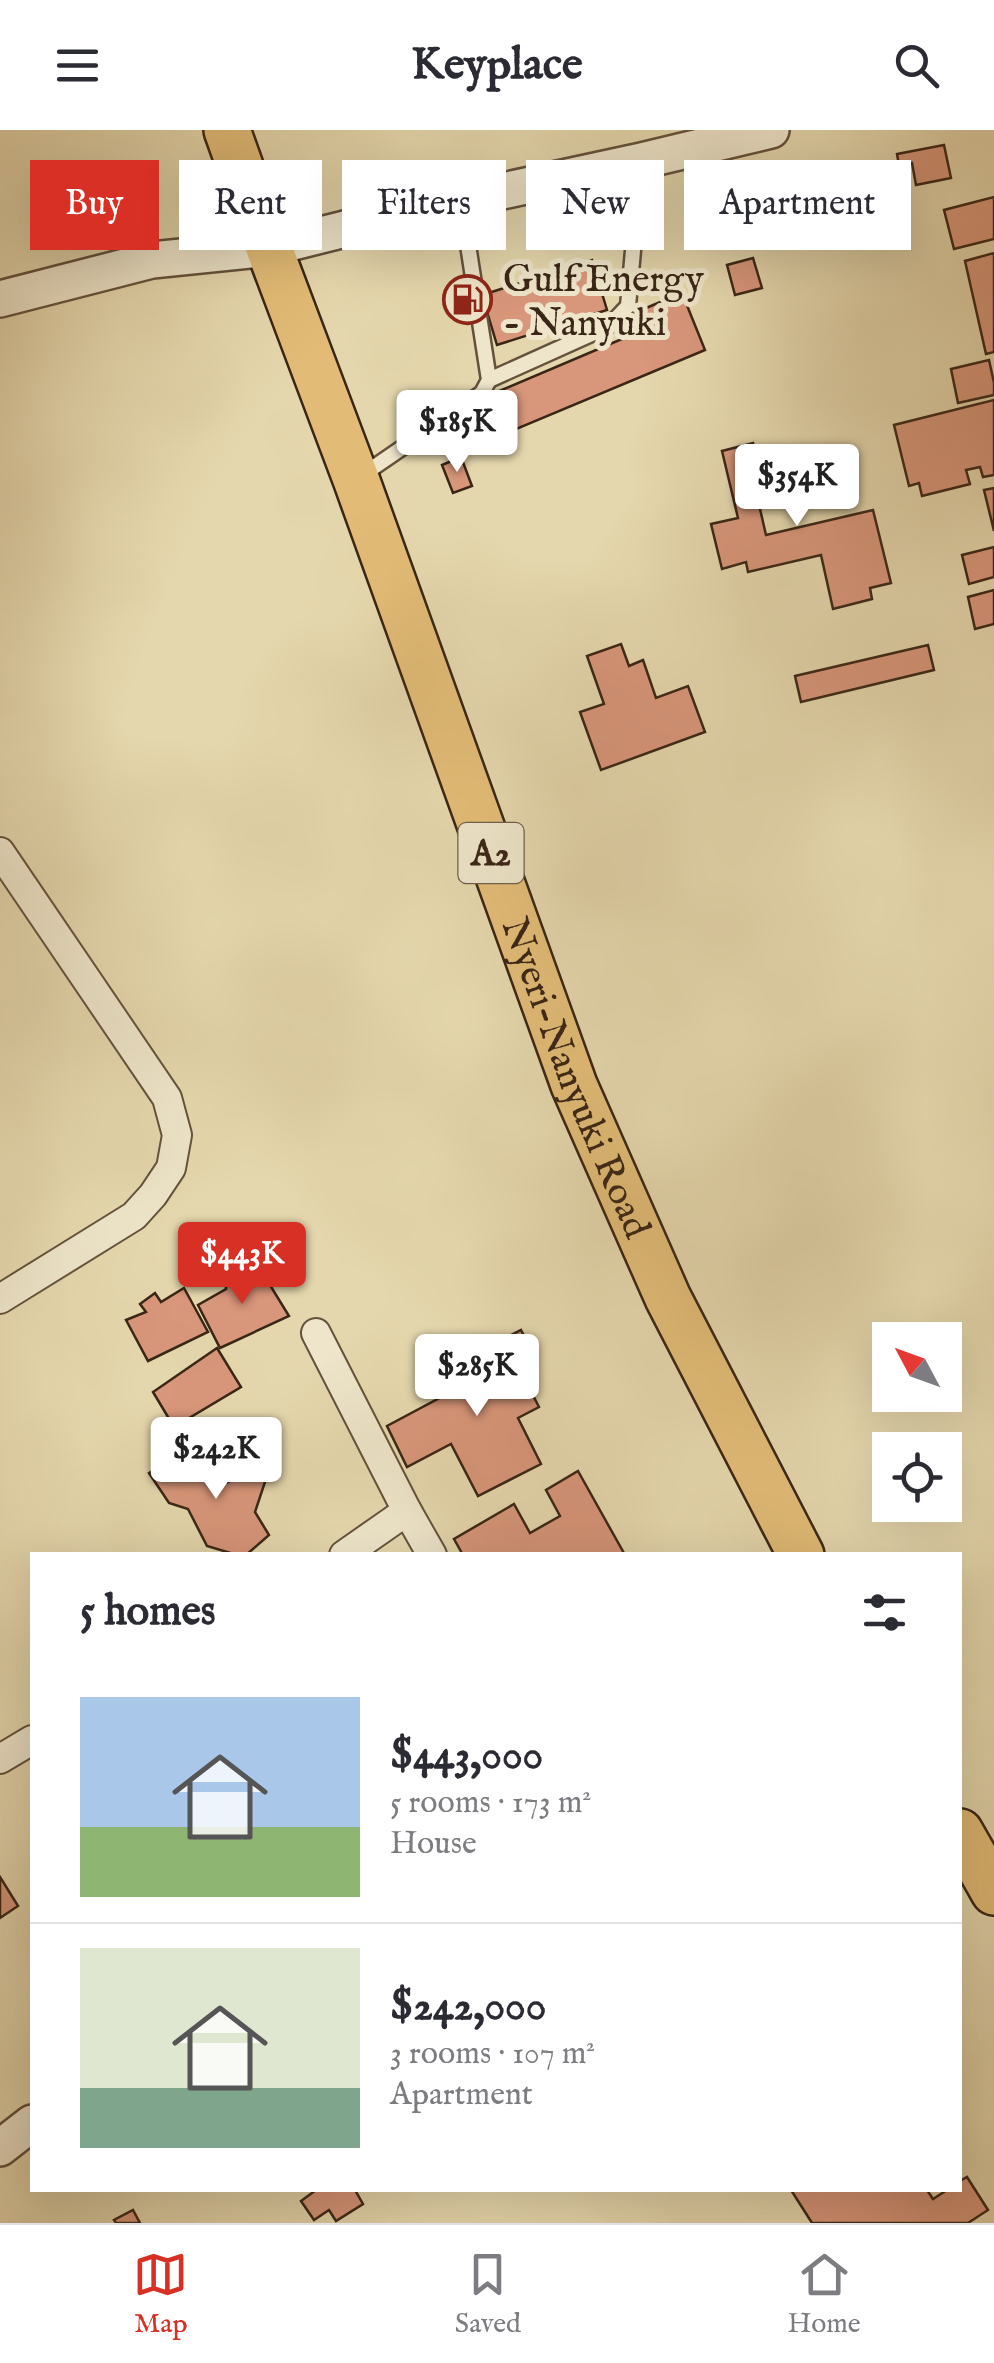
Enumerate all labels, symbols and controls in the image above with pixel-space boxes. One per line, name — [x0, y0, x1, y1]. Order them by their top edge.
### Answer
text: Keyplace — [411, 37, 583, 94]
icon: menu — [50, 38, 105, 93]
icon: search — [889, 38, 944, 93]
chip: Buy — [30, 160, 159, 250]
chip: Rent — [179, 160, 322, 250]
chip: Filters — [342, 160, 506, 250]
chip: New — [526, 160, 664, 250]
chip: Apartment — [684, 160, 911, 250]
place label: Gulf Energy - Nanyuki — [503, 257, 704, 349]
fuel station icon: Gulf Energy - Nanyuki — [442, 274, 494, 326]
pin: $185K — [387, 390, 527, 475]
text: $185K — [419, 402, 495, 443]
pin: $354K — [727, 444, 867, 529]
text: $354K — [757, 456, 837, 497]
road number: A2 — [458, 823, 524, 883]
street label: Nyeri-Nanyuki Road — [489, 912, 660, 1247]
pin: $443K — [172, 1222, 312, 1307]
text: $443K — [200, 1234, 284, 1275]
north arrow — [872, 1322, 962, 1412]
map controls — [872, 1322, 962, 1522]
pin: $285K — [407, 1334, 547, 1419]
text: $285K — [437, 1346, 517, 1387]
pin: $242K — [146, 1417, 286, 1502]
text: $242K — [173, 1429, 259, 1470]
button: locate — [872, 1432, 962, 1522]
icon: filters — [857, 1585, 912, 1640]
text: 5 homes — [80, 1586, 216, 1639]
text: $443,000 — [390, 1730, 543, 1783]
icon: home — [160, 1737, 280, 1857]
text: 5 rooms · 173 m² — [390, 1783, 591, 1824]
text: House — [390, 1824, 477, 1865]
text: $242,000 — [390, 1981, 546, 2034]
icon: home — [160, 1988, 280, 2108]
text: 3 rooms · 107 m² — [390, 2034, 595, 2075]
text: Apartment — [390, 2075, 533, 2116]
tab: Map — [133, 2247, 188, 2342]
tab: Saved — [455, 2247, 521, 2342]
tab: Home — [788, 2247, 861, 2342]

